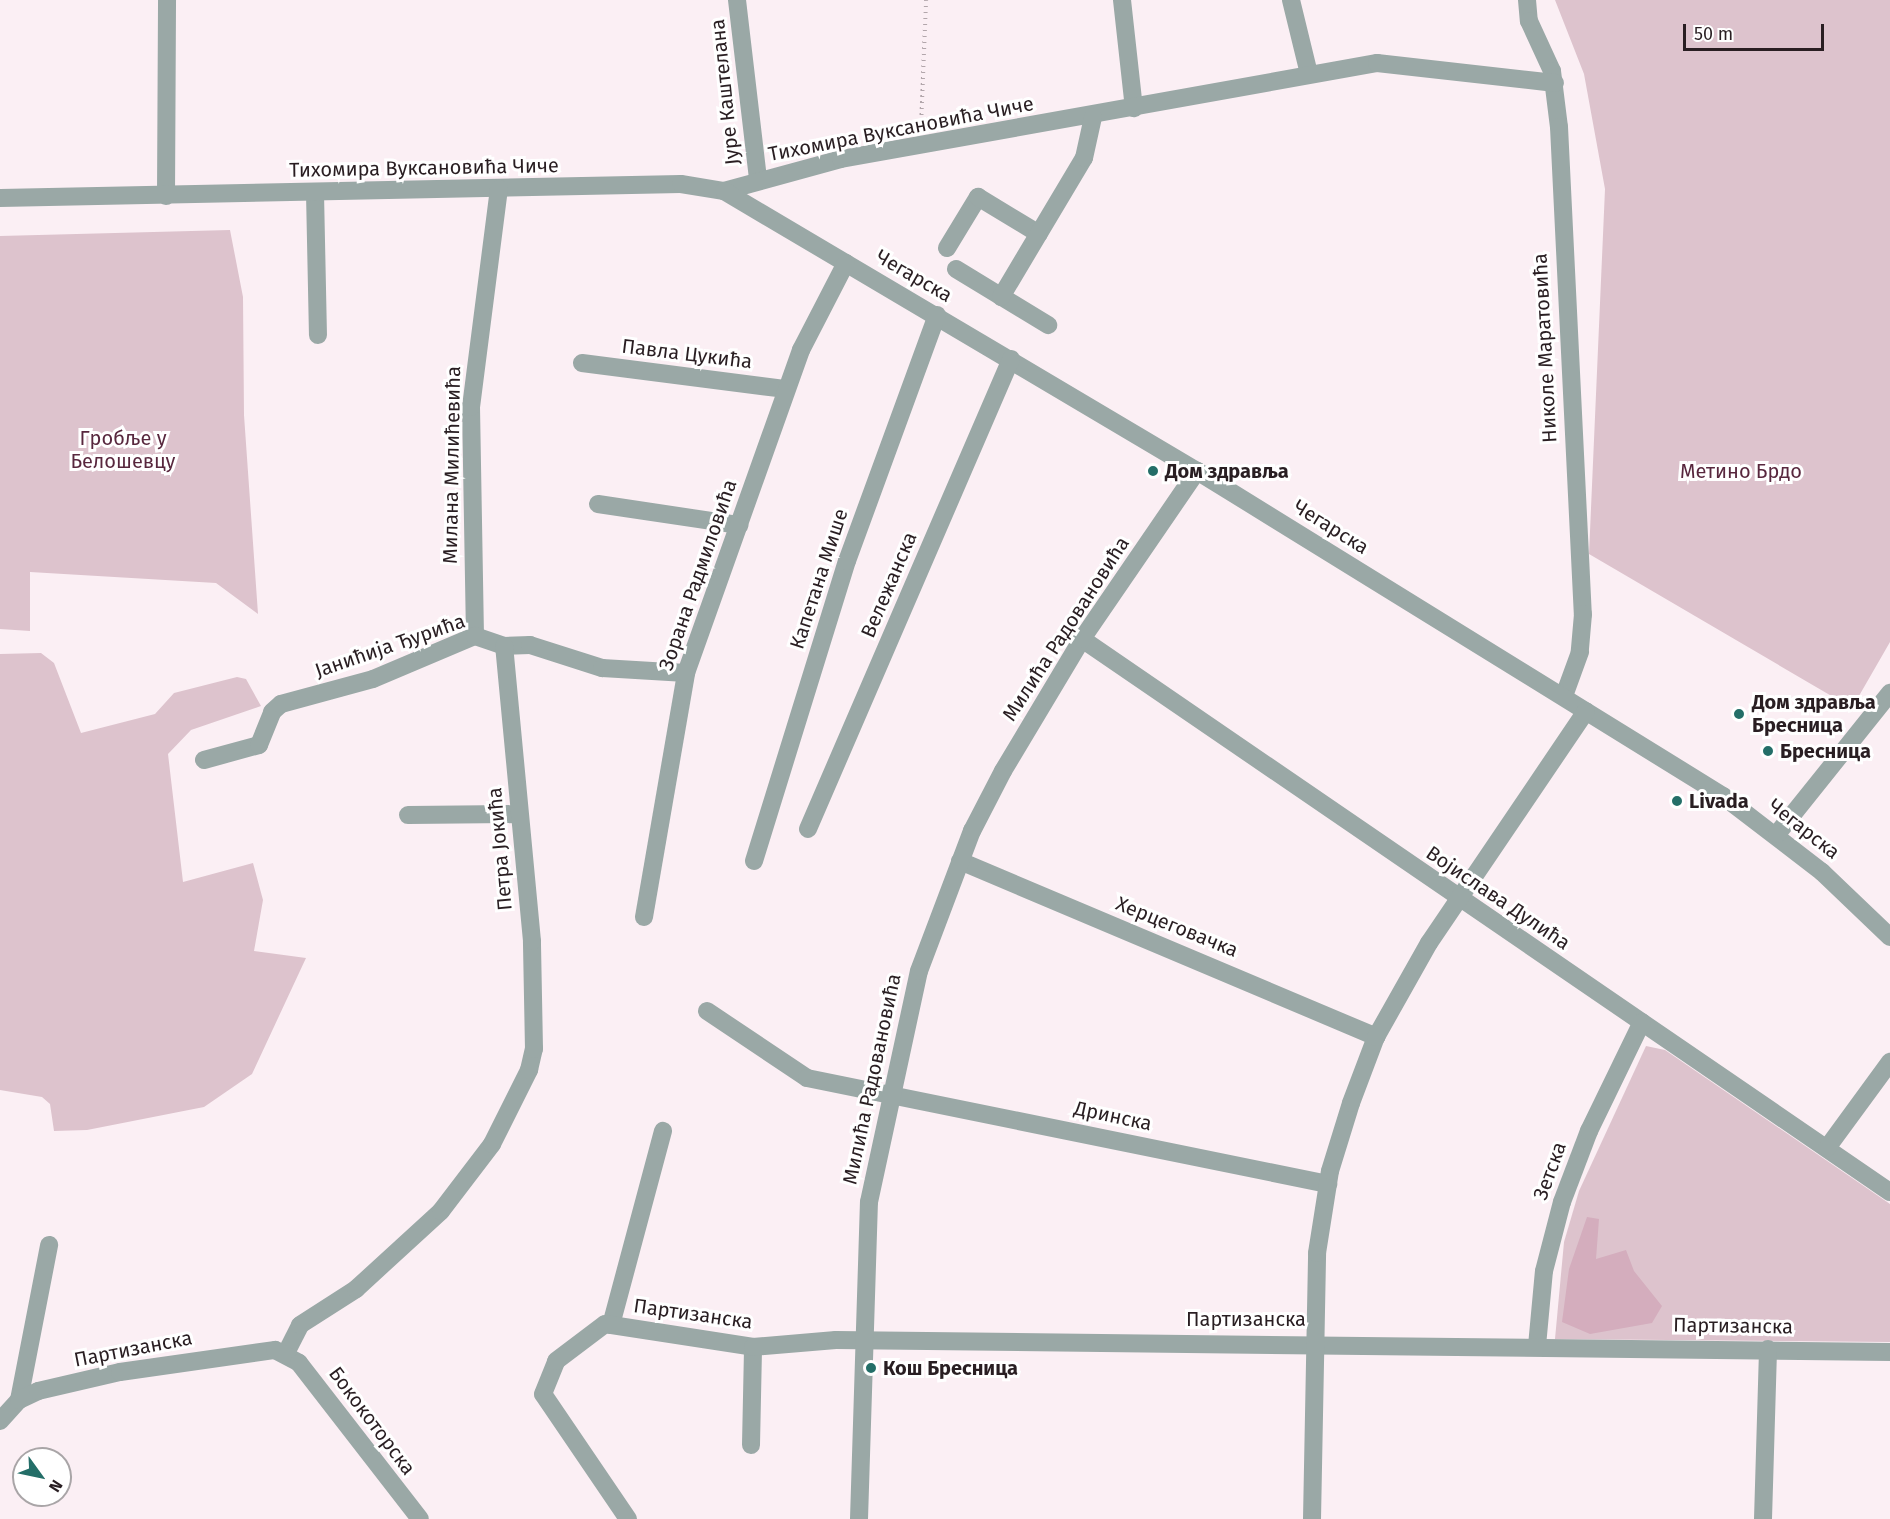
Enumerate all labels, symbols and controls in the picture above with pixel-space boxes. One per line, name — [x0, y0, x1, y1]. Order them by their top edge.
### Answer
scale bar — [1686, 12, 1827, 50]
street label: Јуре Каштелана — [705, 18, 745, 166]
text: 50 m — [1694, 23, 1733, 45]
street label: Тихомира Вуксановића Чиче — [766, 91, 1036, 167]
street label: Тихомира Вуксановића Чиче — [289, 154, 559, 182]
street label: Чегарска — [872, 245, 956, 307]
street label: Николе Маратовића — [1528, 253, 1562, 443]
street label: Павла Цукића — [620, 334, 754, 374]
street label: Милана Милићевића — [438, 366, 466, 564]
park label: Гробље у Белошевцу — [71, 426, 175, 473]
place label: Дом здравља — [1165, 459, 1289, 483]
park label: Метино Брдо — [1680, 459, 1802, 483]
marker: Дом здравља — [1146, 464, 1160, 478]
street label: Зорана Радмиловића — [654, 477, 742, 673]
street label: Чегарска — [1289, 495, 1373, 559]
street label: Капетана Мише — [785, 506, 853, 652]
street label: Вележанска — [856, 529, 922, 641]
street label: Милића Радовановића — [997, 532, 1135, 726]
street label: Јанићија Ђурића — [312, 609, 468, 683]
place label: Дом здравља Бресница — [1752, 690, 1876, 737]
marker: Дом здравља Бресница — [1730, 705, 1748, 723]
place label: Бресница — [1780, 739, 1871, 763]
marker: Бресница — [1761, 744, 1775, 758]
street label: Петра Јокића — [483, 786, 517, 912]
place label: Livada — [1689, 789, 1749, 813]
marker: Livada — [1670, 794, 1684, 808]
street label: Чегарска — [1763, 794, 1845, 864]
street label: Војислава Дулића — [1421, 841, 1575, 955]
street label: Херцеговачка — [1113, 892, 1241, 962]
street label: Милића Радовановића — [838, 971, 906, 1187]
street label: Дринска — [1072, 1096, 1154, 1136]
street label: Зетска — [1528, 1139, 1572, 1203]
street label: Партизанска — [632, 1294, 754, 1334]
street label: Партизанска — [1186, 1307, 1306, 1331]
street label: Партизанска — [1673, 1313, 1793, 1339]
street label: Партизанска — [72, 1326, 194, 1372]
place label: Кош Бресница — [883, 1356, 1018, 1380]
marker: Кош Бресница — [864, 1361, 878, 1375]
street label: Бококоторска — [324, 1362, 420, 1480]
north arrow — [12, 1447, 72, 1507]
text: N — [45, 1476, 67, 1496]

